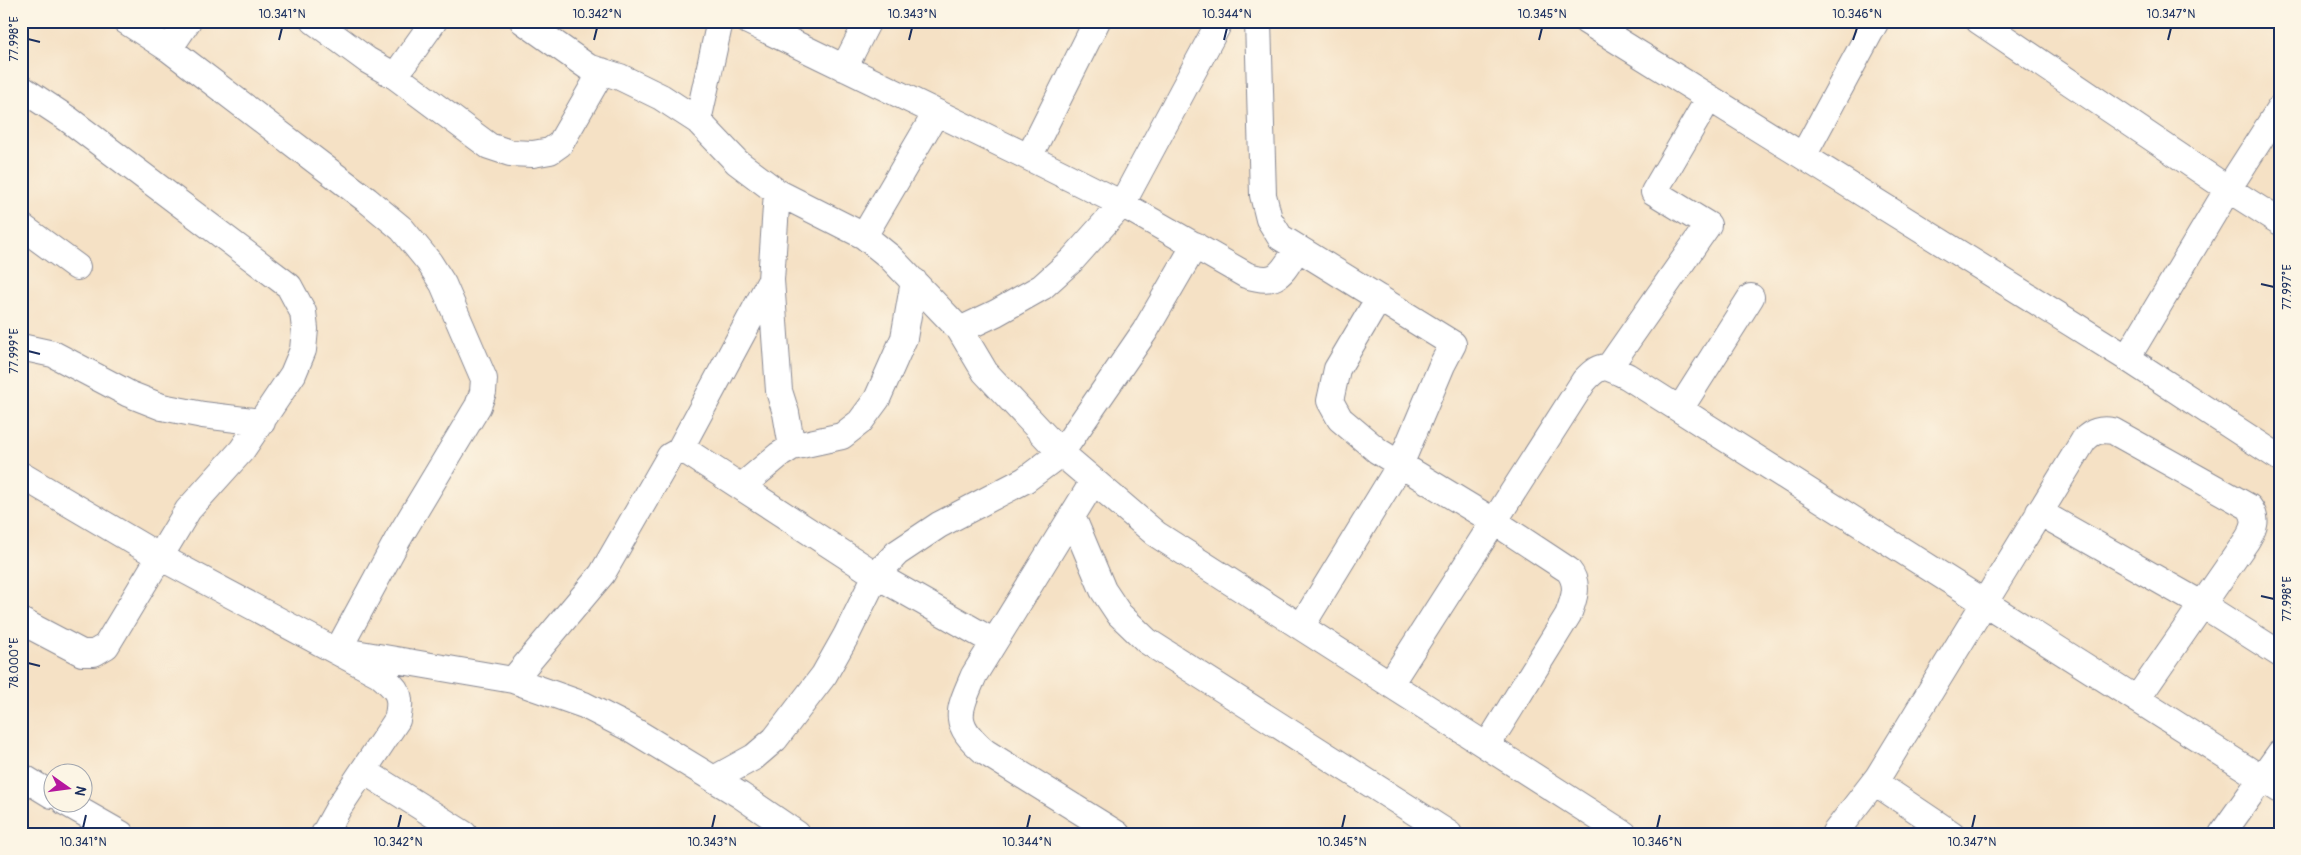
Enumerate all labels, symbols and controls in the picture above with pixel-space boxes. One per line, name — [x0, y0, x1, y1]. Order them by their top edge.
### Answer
text: 10.341°N — [258, 7, 306, 22]
text: 10.342°N — [572, 7, 622, 22]
text: 10.343°N — [887, 7, 937, 22]
text: 10.344°N — [1202, 7, 1252, 22]
text: 10.345°N — [1517, 7, 1567, 22]
text: 10.346°N — [1832, 7, 1882, 22]
text: 10.347°N — [2147, 7, 2195, 22]
text: 77.998°E — [7, 16, 22, 62]
text: 77.997°E — [2280, 264, 2295, 310]
text: 77.999°E — [7, 328, 22, 374]
text: 77.998°E — [2280, 576, 2295, 622]
text: 78.000°E — [7, 637, 22, 689]
north arrow — [42, 762, 92, 812]
text: N — [71, 784, 90, 798]
text: 10.341°N — [59, 835, 107, 850]
text: 10.342°N — [373, 835, 423, 850]
text: 10.343°N — [687, 835, 737, 850]
text: 10.344°N — [1002, 835, 1052, 850]
text: 10.345°N — [1317, 835, 1367, 850]
text: 10.346°N — [1632, 835, 1682, 850]
text: 10.347°N — [1948, 835, 1996, 850]

